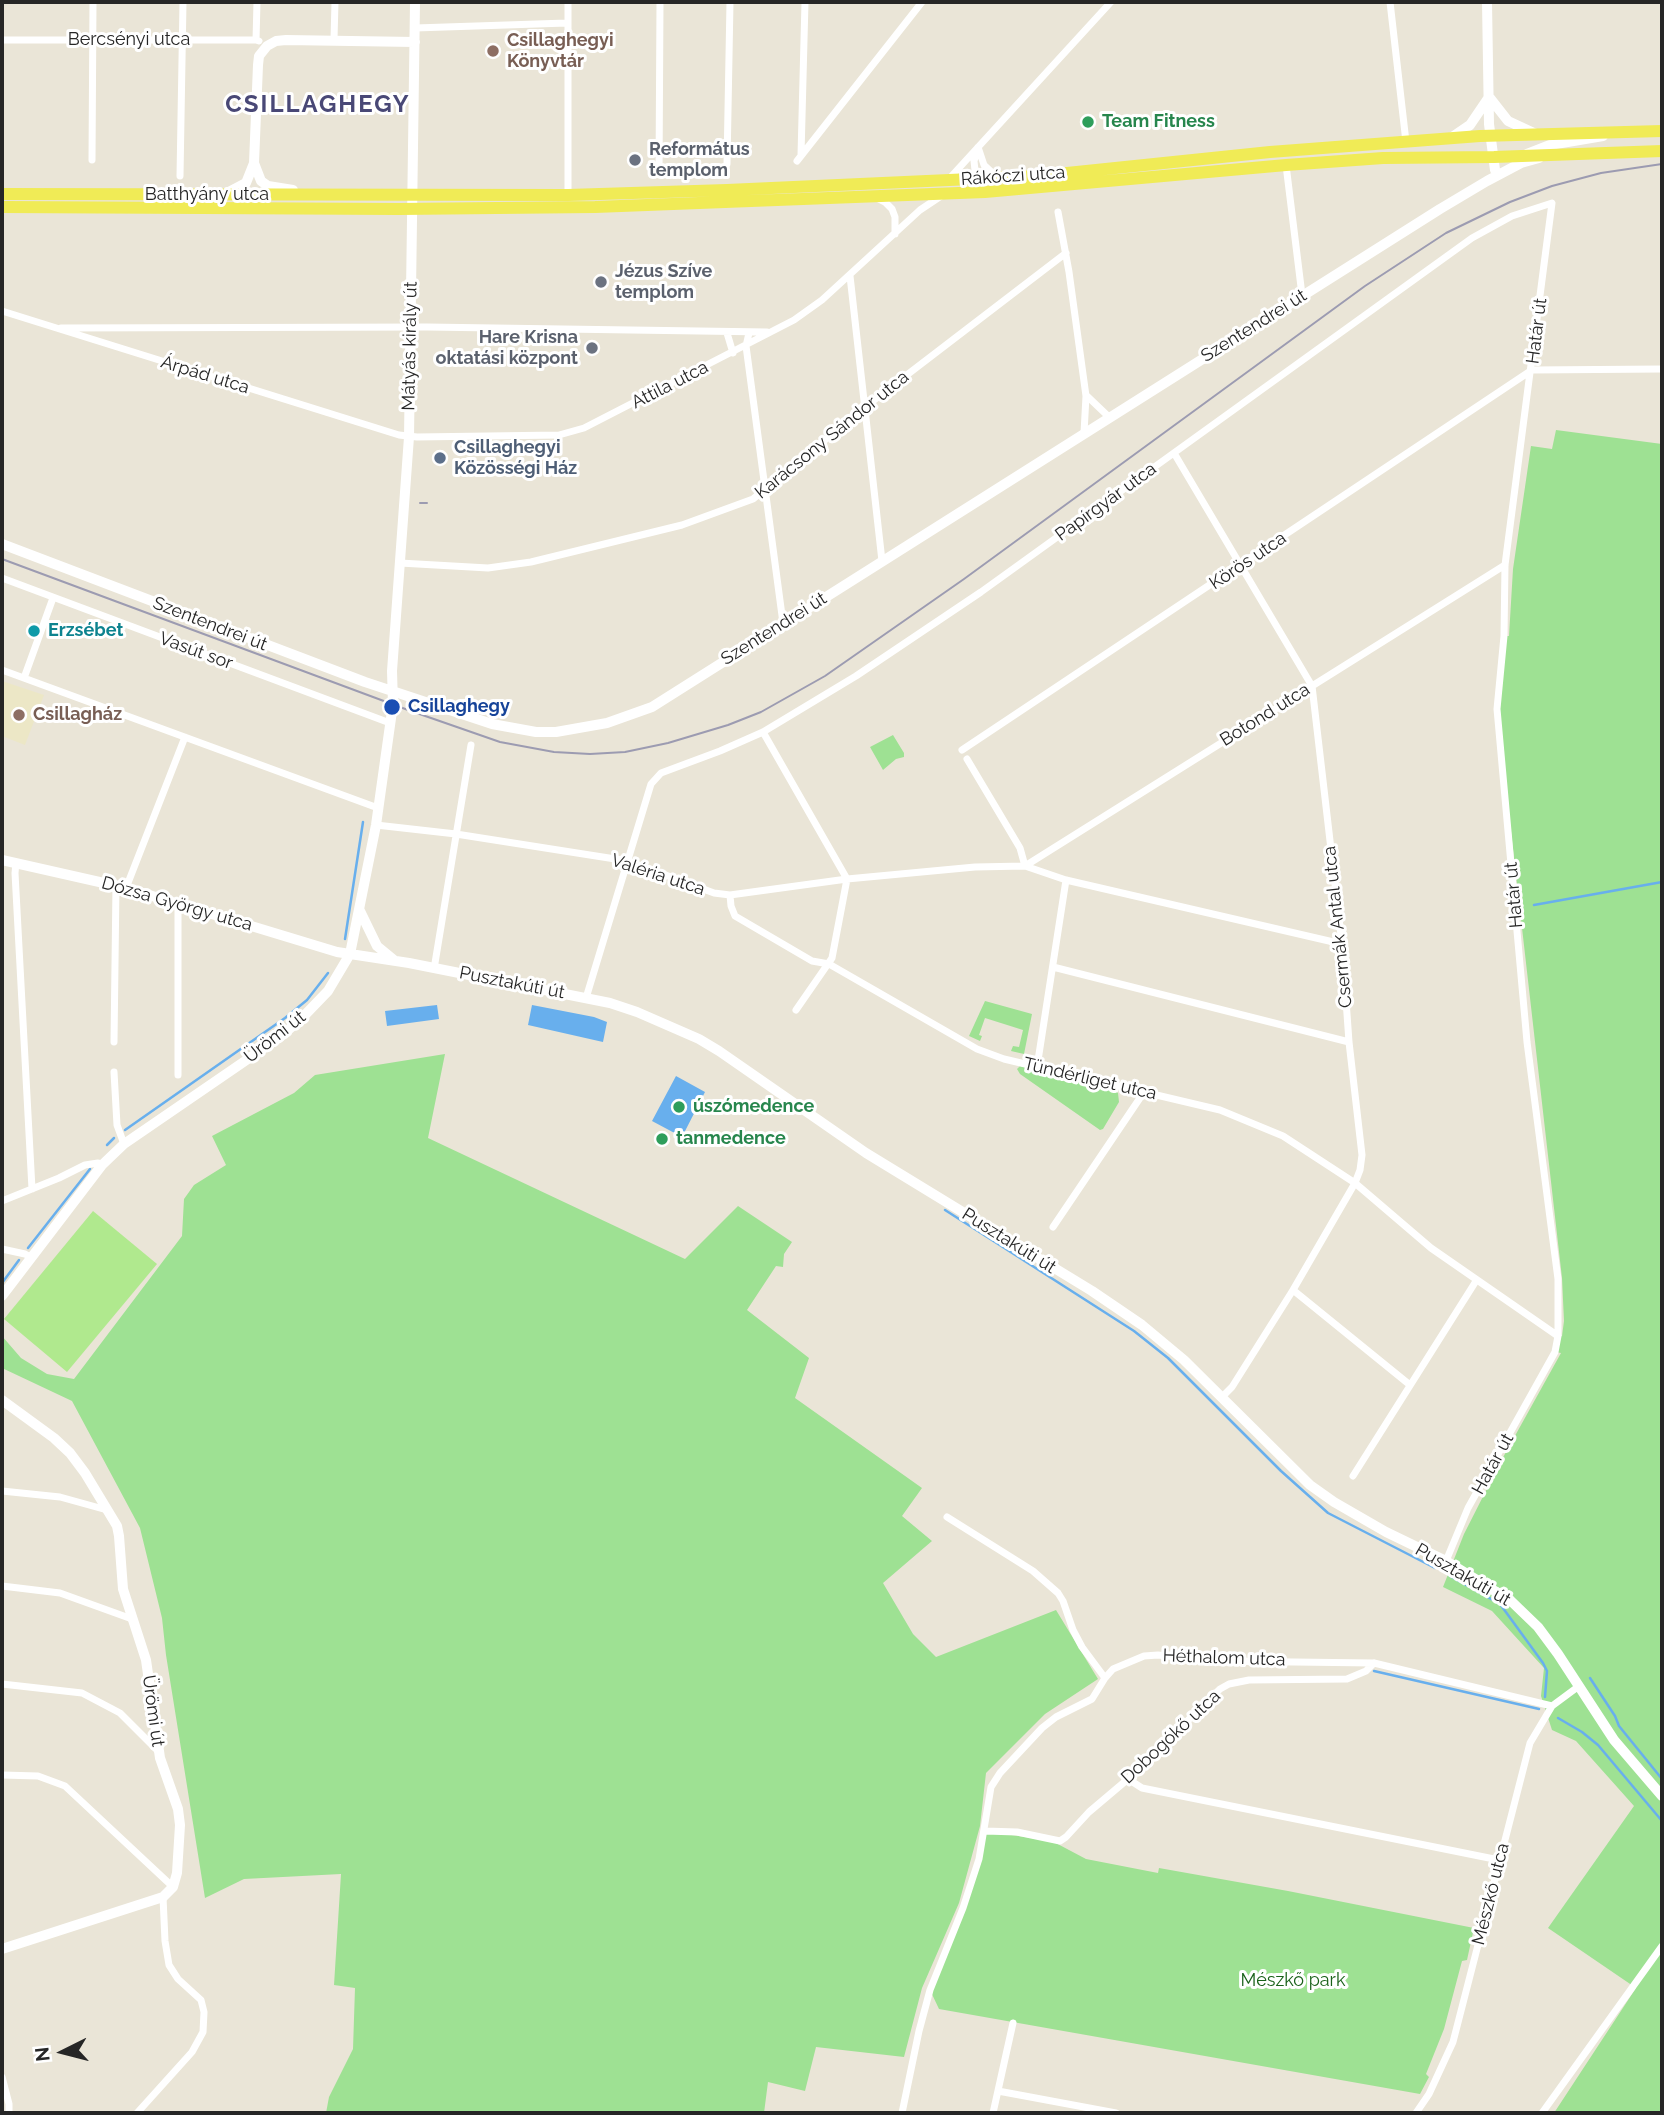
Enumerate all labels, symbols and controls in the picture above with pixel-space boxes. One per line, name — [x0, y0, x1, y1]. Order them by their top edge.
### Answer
street label: Bercsényi utca — [68, 29, 190, 51]
place label: Csillaghegyi Könyvtár — [507, 30, 613, 72]
marker: Csillaghegyi Könyvtár — [485, 43, 501, 59]
district label: CSILLAGHEGY — [227, 91, 409, 119]
place label: Team Fitness — [1102, 111, 1215, 133]
marker: Team Fitness — [1080, 114, 1096, 130]
place label: Református templom — [649, 139, 750, 182]
marker: Református templom — [627, 152, 643, 168]
street label: Rákóczi utca — [960, 162, 1066, 190]
street label: Batthyány utca — [145, 184, 269, 206]
place label: Jézus Szíve templom — [615, 261, 712, 304]
marker: Jézus Szíve templom — [593, 274, 609, 290]
street label: Mátyás király út — [398, 281, 422, 411]
street label: Szentendrei út — [1197, 285, 1311, 367]
street label: Határ út — [1522, 297, 1552, 365]
place label: Hare Krisna oktatási központ — [436, 327, 578, 370]
marker: Hare Krisna oktatási központ — [584, 340, 600, 356]
street label: Árpád utca — [158, 351, 252, 399]
street label: Attila utca — [628, 356, 712, 414]
street label: Karácsony Sándor utca — [751, 366, 913, 504]
place label: Csillaghegyi Közösségi Ház — [454, 437, 577, 480]
marker: Csillaghegyi Közösségi Ház — [432, 450, 448, 466]
street label: Papírgyár utca — [1051, 458, 1161, 546]
street label: Körös utca — [1205, 527, 1291, 595]
street label: Szentendrei út — [717, 588, 831, 670]
street label: Szentendrei út — [150, 592, 270, 656]
place label: Erzsébet — [48, 620, 123, 642]
marker: Erzsébet — [26, 623, 42, 639]
street label: Vasút sor — [156, 628, 236, 674]
street label: Botond utca — [1216, 679, 1314, 751]
place label: Csillaghegy — [408, 696, 510, 718]
marker: Csillaghegy — [382, 697, 402, 717]
place label: Csillagház — [33, 704, 122, 726]
marker: Csillagház — [11, 707, 27, 723]
street label: Csermák Antal utca — [1319, 845, 1357, 1009]
street label: Valéria utca — [608, 850, 708, 900]
street label: Határ út — [1500, 861, 1528, 929]
street label: Dózsa György utca — [99, 872, 255, 936]
street label: Pusztakúti út — [458, 962, 566, 1004]
street label: Ürömi út — [240, 1006, 310, 1068]
street label: Tündérliget utca — [1021, 1053, 1159, 1105]
place label: úszómedence — [693, 1096, 814, 1118]
marker: úszómedence — [671, 1099, 687, 1115]
place label: tanmedence — [676, 1128, 786, 1150]
marker: tanmedence — [654, 1131, 670, 1147]
street label: Pusztakúti út — [958, 1204, 1060, 1278]
street label: Határ út — [1467, 1430, 1519, 1498]
street label: Pusztakúti út — [1411, 1539, 1515, 1611]
street label: Héthalom utca — [1162, 1645, 1286, 1671]
street label: Ürömi út — [137, 1674, 169, 1748]
street label: Dobogókő utca — [1117, 1686, 1225, 1788]
street label: Mészkő utca — [1468, 1841, 1514, 1947]
park label: Mészkő park — [1241, 1970, 1345, 1992]
north arrow — [28, 2017, 98, 2087]
text: N — [30, 2046, 54, 2063]

